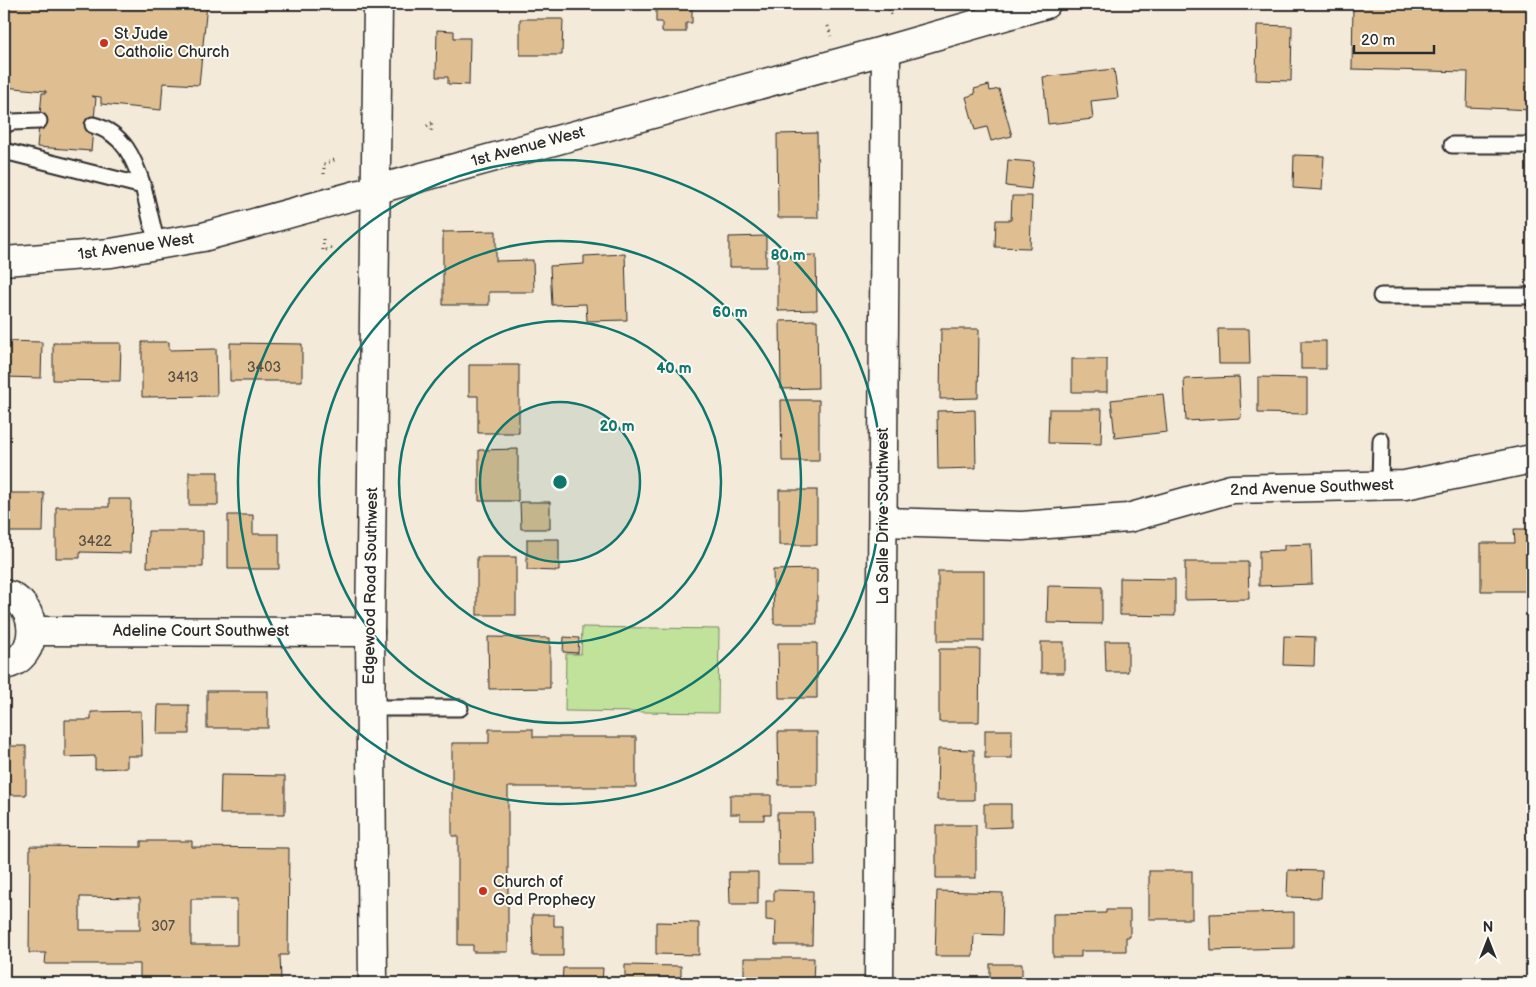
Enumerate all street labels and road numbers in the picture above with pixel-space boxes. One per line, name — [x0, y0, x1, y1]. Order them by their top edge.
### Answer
street label: 1st Avenue West — [469, 123, 587, 171]
street label: 1st Avenue West — [77, 229, 195, 265]
street label: La Salle Drive Southwest — [874, 427, 893, 605]
street label: 2nd Avenue Southwest — [1230, 476, 1394, 500]
street label: Edgewood Road Southwest — [360, 487, 382, 685]
street label: Adeline Court Southwest — [113, 622, 289, 641]

